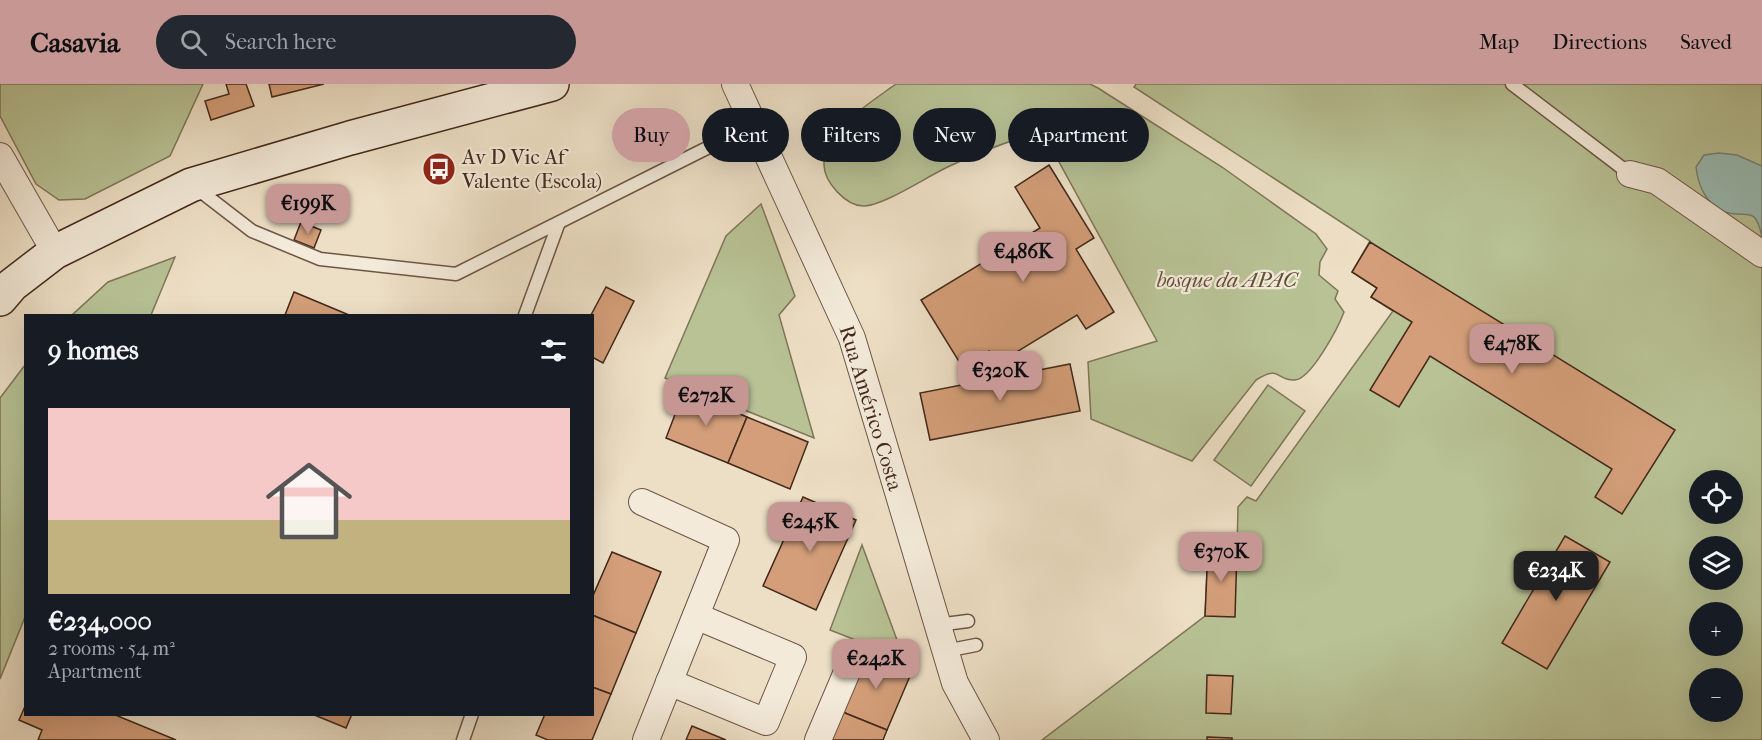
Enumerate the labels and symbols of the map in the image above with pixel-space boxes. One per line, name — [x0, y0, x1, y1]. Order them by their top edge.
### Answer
place label: Av D Vic Af Valente (Escola) — [461, 145, 602, 193]
bus stop icon: Av D Vic Af Valente (Escola) — [421, 151, 457, 187]
pin: €199K — [266, 184, 350, 235]
pin: €486K — [981, 232, 1065, 283]
park label: bosque da APAC — [1157, 268, 1300, 292]
street label: Rua Américo Costa — [834, 322, 908, 494]
pin: €478K — [1470, 324, 1554, 375]
pin: €320K — [958, 351, 1042, 402]
pin: €272K — [664, 376, 748, 427]
pin: €245K — [768, 502, 852, 553]
pin: €370K — [1179, 532, 1263, 583]
pin: €234K — [1514, 551, 1598, 602]
pin: €242K — [834, 639, 918, 690]

